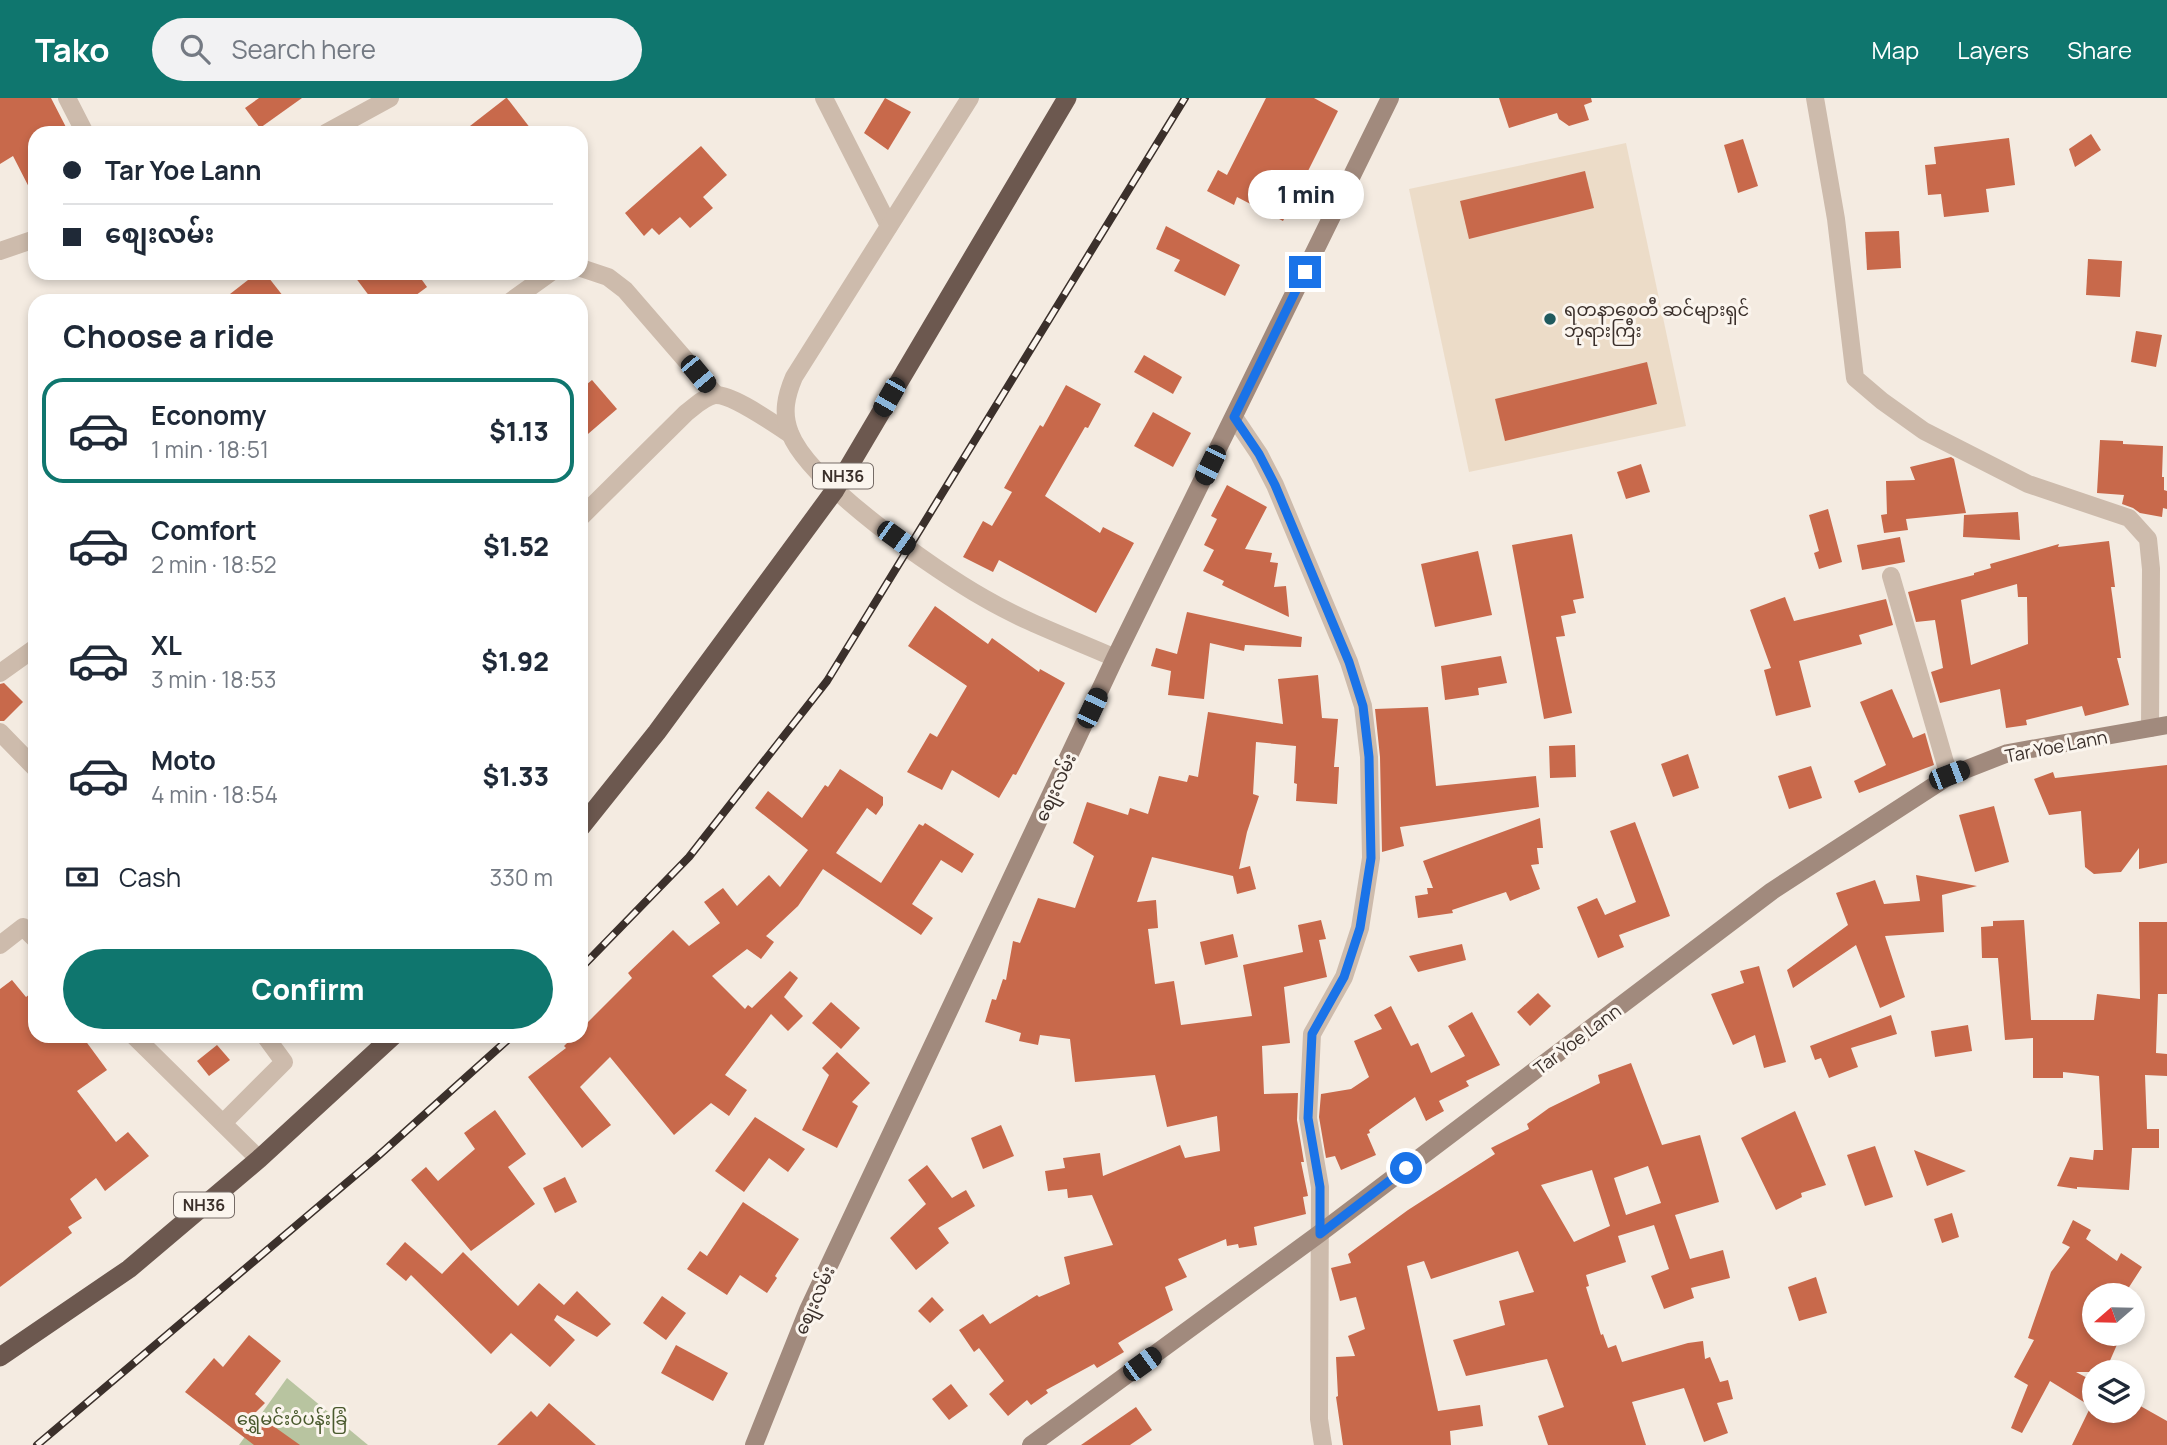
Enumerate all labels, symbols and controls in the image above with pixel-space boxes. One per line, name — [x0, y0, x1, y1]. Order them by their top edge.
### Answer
search box — [152, 18, 642, 81]
text: Tako — [35, 27, 110, 72]
icon: search — [176, 30, 214, 68]
text: Search here — [232, 31, 376, 67]
text: Map — [1872, 33, 1919, 66]
text: Layers — [1957, 33, 2029, 66]
text: Share — [2067, 33, 2132, 66]
text: Tar Yoe Lann — [105, 152, 262, 188]
callout: 1 min — [1247, 170, 1363, 220]
text: 1 min — [1277, 178, 1335, 210]
text: စျေးလမ်း — [105, 215, 215, 251]
route end — [1289, 256, 1321, 288]
place label: ရတနာစေတီ ဆင်များရှင် ဘုရားကြီး — [1564, 296, 1749, 346]
marker: ရတနာစေတီ ဆင်များရှင် ဘုရားကြီး — [1542, 311, 1558, 327]
text: Choose a ride — [63, 314, 274, 358]
car — [677, 351, 720, 397]
car — [870, 374, 909, 420]
text: Economy — [151, 397, 266, 433]
icon: car — [67, 399, 130, 462]
text: $1.13 — [489, 413, 549, 449]
text: 1 min · 18:51 — [151, 433, 269, 465]
car — [1192, 442, 1229, 488]
road number: NH36 — [813, 464, 873, 488]
text: Comfort — [151, 512, 257, 548]
icon: car — [67, 514, 130, 577]
car — [873, 517, 920, 559]
text: $1.52 — [483, 528, 549, 564]
text: 2 min · 18:52 — [151, 548, 277, 580]
text: XL — [151, 627, 182, 663]
icon: car — [67, 629, 130, 692]
text: $1.92 — [481, 643, 549, 679]
text: 3 min · 18:53 — [151, 663, 276, 695]
car — [1074, 685, 1111, 731]
street label: Tar Yoe Lann — [2003, 724, 2109, 768]
text: Moto — [151, 742, 216, 778]
icon: car — [67, 744, 130, 807]
street label: စျေးလမ်း — [1029, 749, 1085, 827]
text: $1.33 — [483, 758, 549, 794]
car — [1926, 758, 1973, 792]
text: 4 min · 18:54 — [151, 778, 278, 810]
icon: cash — [63, 858, 101, 896]
text: Cash — [119, 859, 181, 895]
text: 330 m — [489, 861, 553, 893]
button: Confirm — [63, 949, 553, 1029]
street label: Tar Yoe Lann — [1528, 998, 1626, 1080]
route start — [1390, 1152, 1422, 1184]
road number: NH36 — [174, 1192, 234, 1218]
street label: စျေးလမ်း — [788, 1262, 843, 1340]
north arrow — [2082, 1283, 2146, 1346]
map controls — [2082, 1283, 2145, 1423]
car — [1119, 1343, 1166, 1385]
button: layers — [2082, 1360, 2145, 1423]
park label: ရွှေမင်းဝံပန်းခြံ — [237, 1406, 347, 1434]

